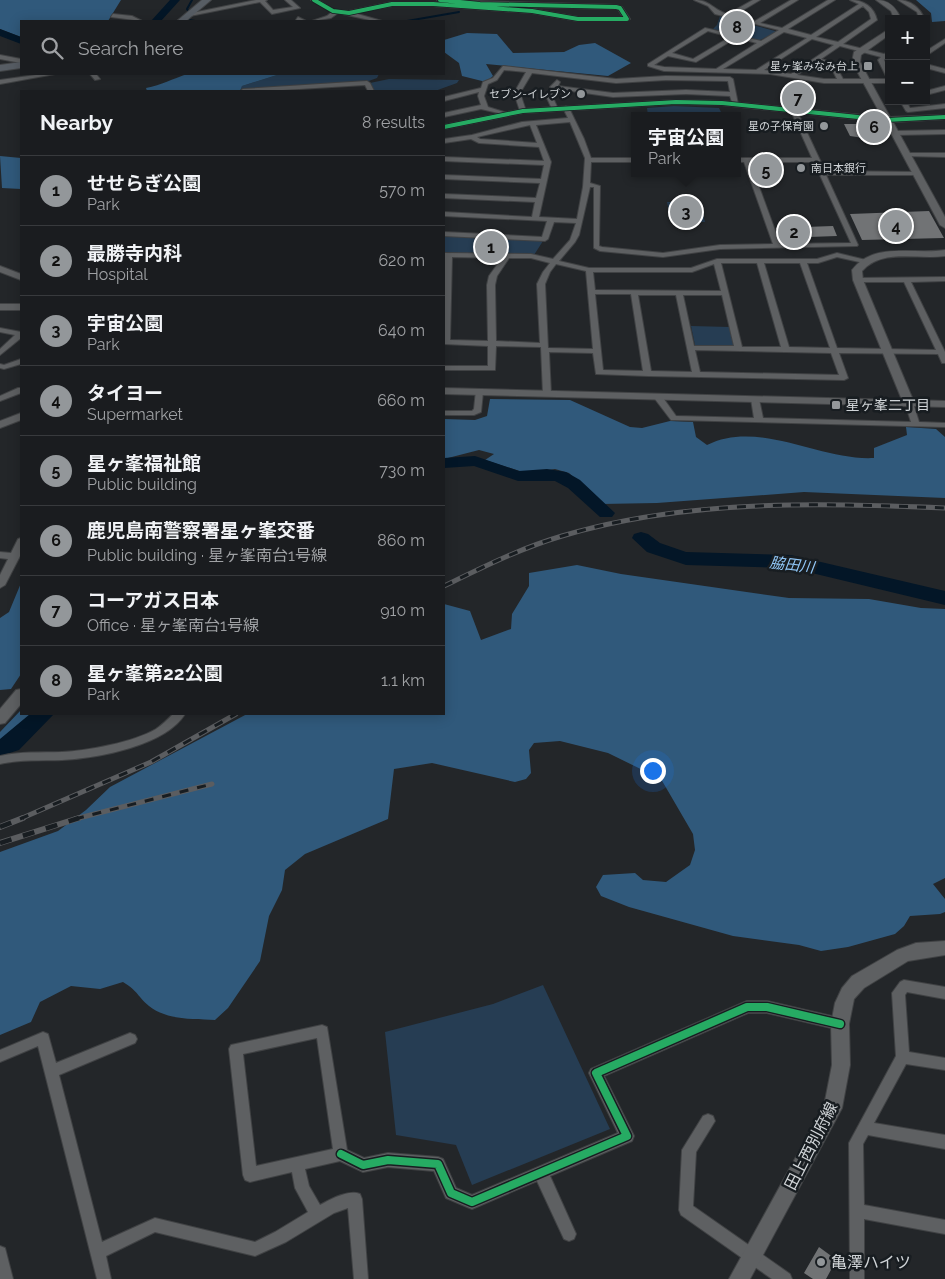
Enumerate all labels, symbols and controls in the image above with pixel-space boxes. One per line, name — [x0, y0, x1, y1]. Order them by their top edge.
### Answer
pin: 8 — [721, 8, 753, 46]
map controls — [885, 15, 930, 105]
button: + — [885, 15, 930, 60]
search box — [20, 20, 445, 75]
icon: search — [38, 34, 66, 62]
text: Search here — [78, 37, 184, 59]
place label: 星ヶ峯みなみ台上 — [770, 60, 858, 73]
marker: 星ヶ峯みなみ台上 — [862, 60, 874, 72]
button: − — [885, 60, 930, 105]
pin: 7 — [782, 79, 814, 117]
place label: セブン-イレブン — [489, 88, 571, 101]
marker: セブン-イレブン — [575, 88, 587, 100]
pin: 6 — [858, 108, 890, 146]
text: Nearby — [40, 110, 113, 135]
popup — [631, 112, 741, 177]
text: 8 results — [362, 113, 425, 132]
place label: 星の子保育園 — [748, 120, 814, 133]
marker: 星の子保育園 — [818, 120, 830, 132]
text: 宇宙公園 — [648, 126, 724, 148]
text: Park — [648, 149, 681, 168]
pin: 5 — [750, 151, 782, 189]
marker: 南日本銀行 — [795, 162, 807, 174]
place label: 南日本銀行 — [811, 162, 866, 175]
text: せせらぎ公園 — [87, 172, 201, 194]
text: 1 — [52, 181, 60, 200]
text: 570 m — [379, 181, 425, 200]
pin: 3 — [670, 193, 702, 231]
text: Park — [87, 195, 120, 214]
pin: 4 — [880, 207, 912, 245]
pin: 2 — [778, 213, 810, 251]
pin: 1 — [475, 228, 507, 266]
text: 最勝寺内科 — [87, 242, 182, 264]
text: 2 — [51, 251, 61, 270]
text: 620 m — [378, 251, 425, 270]
text: Hospital — [87, 265, 148, 284]
text: 宇宙公園 — [87, 312, 163, 334]
text: 3 — [52, 321, 60, 340]
text: 640 m — [378, 321, 425, 340]
text: Park — [87, 335, 120, 354]
text: タイヨー — [87, 382, 163, 404]
text: 4 — [51, 391, 61, 410]
text: 660 m — [377, 391, 425, 410]
place label: 星ヶ峯二丁目 — [846, 397, 930, 413]
marker: 星ヶ峯二丁目 — [830, 399, 842, 411]
text: Supermarket — [87, 405, 183, 424]
text: 星ヶ峯福祉館 — [87, 452, 201, 474]
text: 5 — [52, 461, 60, 480]
text: 730 m — [379, 461, 425, 480]
text: Public building — [87, 475, 197, 494]
text: 鹿児島南警察署星ヶ峯交番 — [87, 519, 315, 541]
text: 6 — [51, 531, 61, 550]
text: 860 m — [377, 531, 425, 550]
text: Public building · 星ヶ峯南台1号線 — [87, 546, 327, 565]
water label: 脇田川 — [769, 553, 817, 577]
text: コーアガス日本 — [87, 589, 219, 611]
text: 7 — [52, 601, 60, 620]
text: 910 m — [380, 601, 425, 620]
text: Office · 星ヶ峯南台1号線 — [87, 616, 259, 635]
text: 星ヶ峯第22公園 — [87, 662, 222, 684]
text: 8 — [51, 671, 61, 690]
text: 1.1 km — [381, 671, 425, 690]
text: Park — [87, 685, 120, 704]
your location — [640, 758, 666, 784]
street label: 田上西別府線 — [781, 1099, 841, 1193]
place label: 亀澤ハイツ — [831, 1253, 911, 1272]
marker: 亀澤ハイツ — [815, 1256, 827, 1268]

